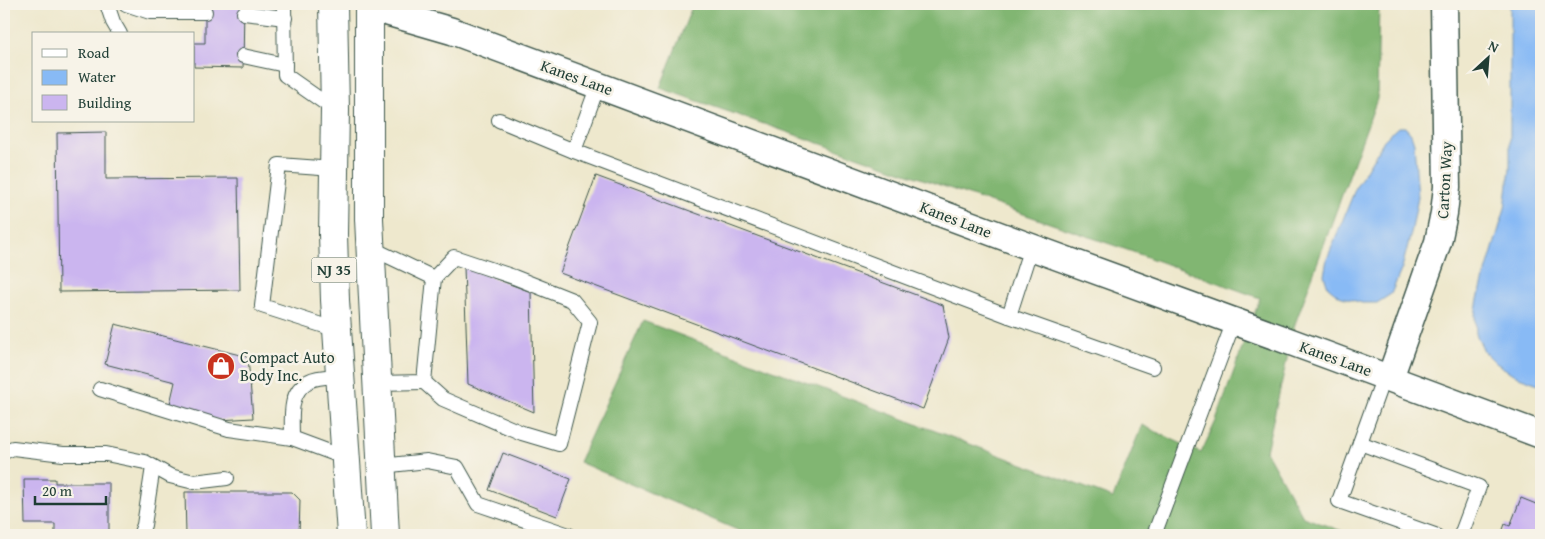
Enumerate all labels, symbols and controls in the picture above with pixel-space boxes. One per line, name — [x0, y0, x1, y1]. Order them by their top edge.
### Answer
legend — [32, 32, 195, 122]
north arrow — [1462, 32, 1512, 82]
text: N — [1485, 35, 1503, 58]
text: Road — [78, 42, 109, 63]
street label: Kanes Lane — [538, 53, 616, 101]
text: Water — [78, 66, 116, 87]
text: Building — [78, 92, 132, 113]
street label: Carton Way — [1430, 141, 1458, 219]
street label: Kanes Lane — [917, 194, 995, 244]
road number: NJ 35 — [312, 258, 356, 282]
street label: Kanes Lane — [1297, 334, 1375, 382]
place label: Compact Auto Body Inc. — [240, 345, 335, 387]
shop icon: Compact Auto Body Inc. — [206, 351, 236, 381]
scale bar — [35, 474, 106, 506]
text: 20 m — [42, 480, 73, 501]

